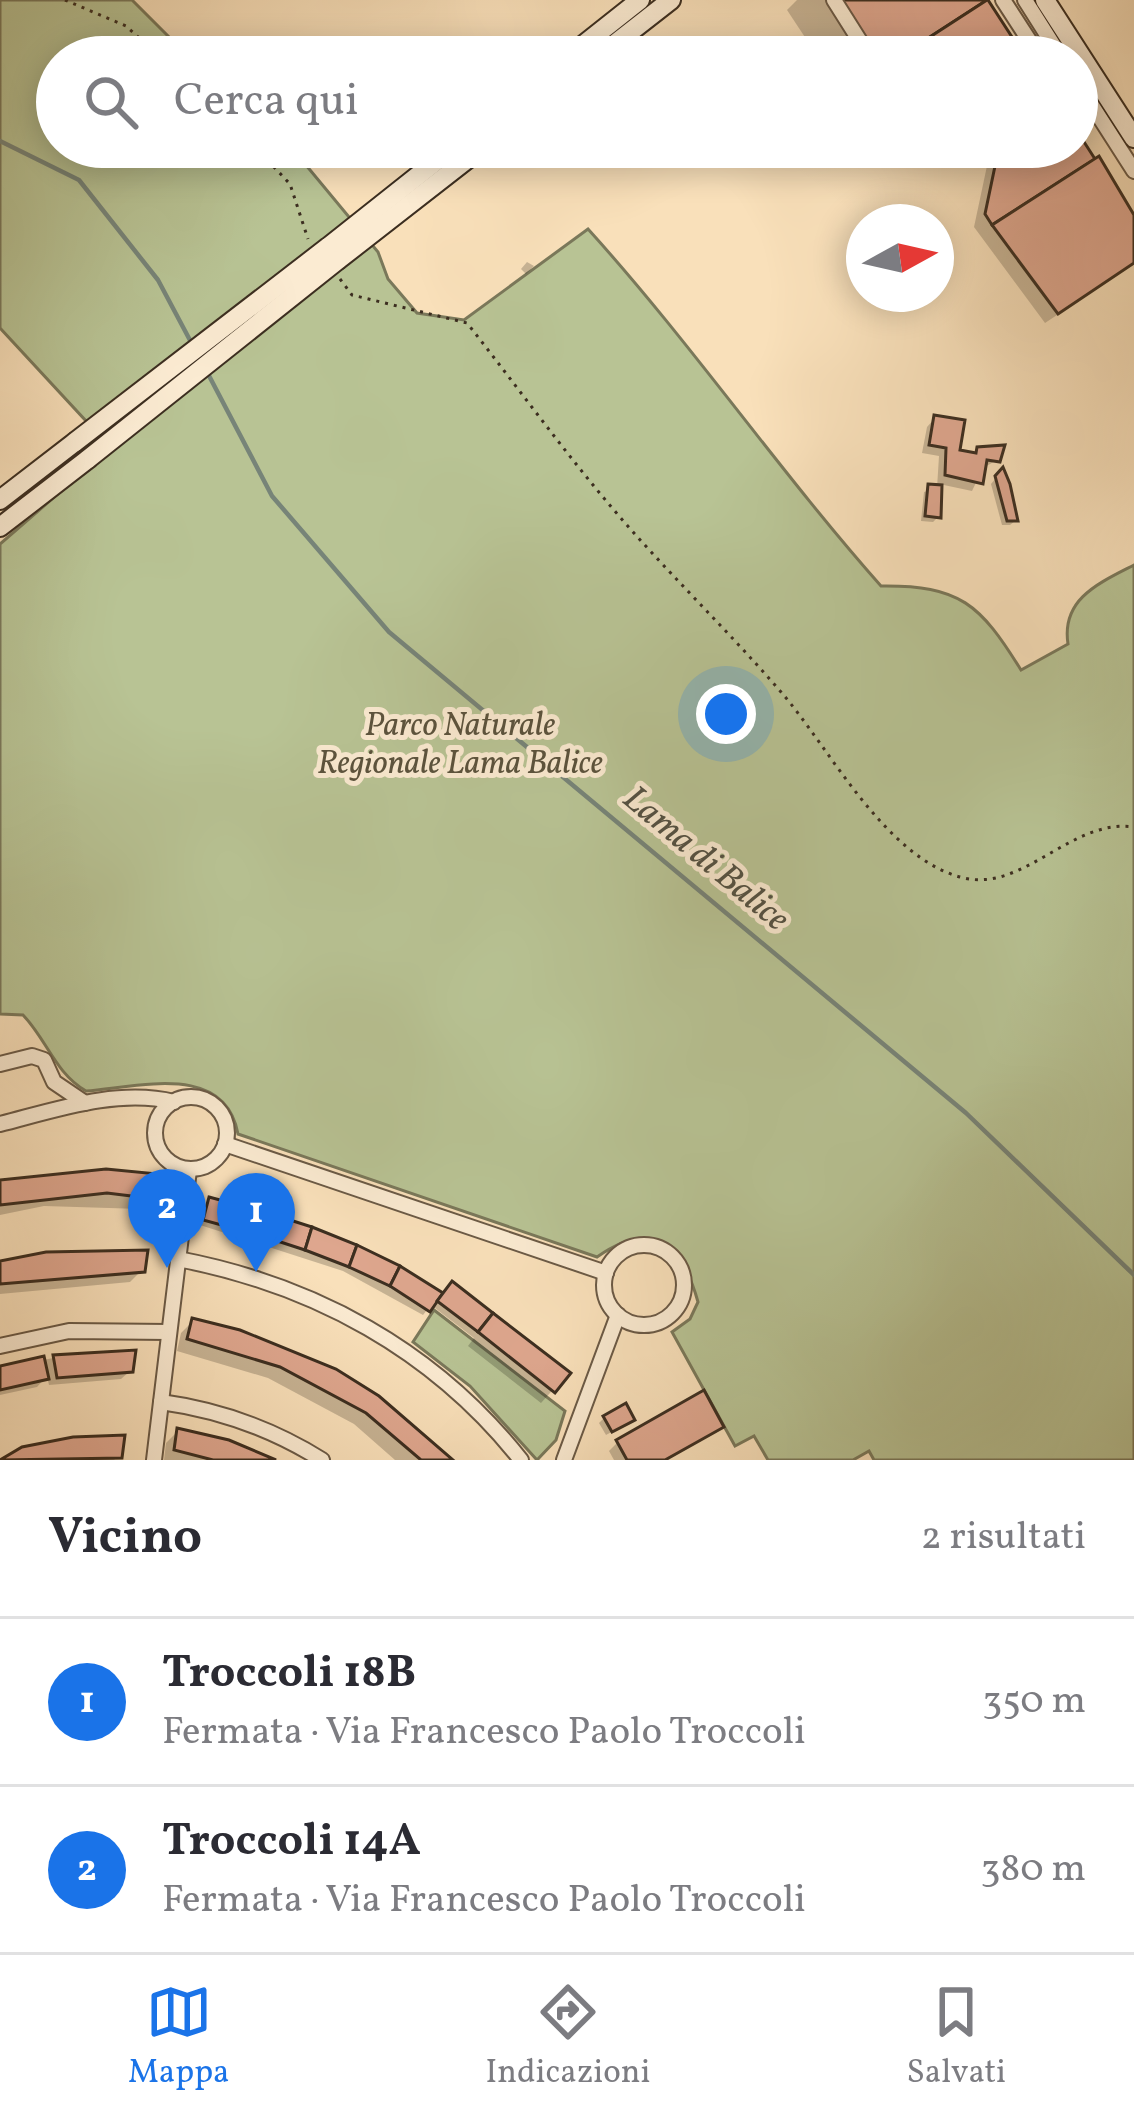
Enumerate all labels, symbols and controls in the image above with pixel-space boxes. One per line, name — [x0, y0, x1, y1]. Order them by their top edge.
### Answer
search box — [36, 36, 1098, 168]
icon: search — [78, 69, 144, 135]
text: Cerca qui — [174, 71, 359, 134]
north arrow — [846, 204, 954, 312]
your location — [696, 684, 756, 744]
park label: Parco Naturale Regionale Lama Balice — [317, 704, 603, 788]
water label: Lama di Balice — [611, 775, 799, 945]
pin: 2 — [128, 1169, 206, 1268]
pin: 1 — [217, 1173, 295, 1272]
text: Vicino — [48, 1503, 202, 1574]
text: 2 risultati — [921, 1511, 1086, 1565]
text: Troccoli 18B — [162, 1643, 416, 1706]
text: 1 — [79, 1675, 95, 1729]
text: 350 m — [982, 1675, 1086, 1729]
text: Fermata · Via Francesco Paolo Troccoli — [162, 1706, 806, 1760]
text: Troccoli 14A — [162, 1811, 421, 1874]
text: 2 — [77, 1843, 97, 1897]
text: 380 m — [980, 1843, 1086, 1897]
text: Fermata · Via Francesco Paolo Troccoli — [162, 1874, 806, 1928]
tab: Mappa — [128, 1979, 229, 2097]
tab: Indicazioni — [486, 1979, 650, 2097]
tab: Salvati — [907, 1979, 1006, 2097]

